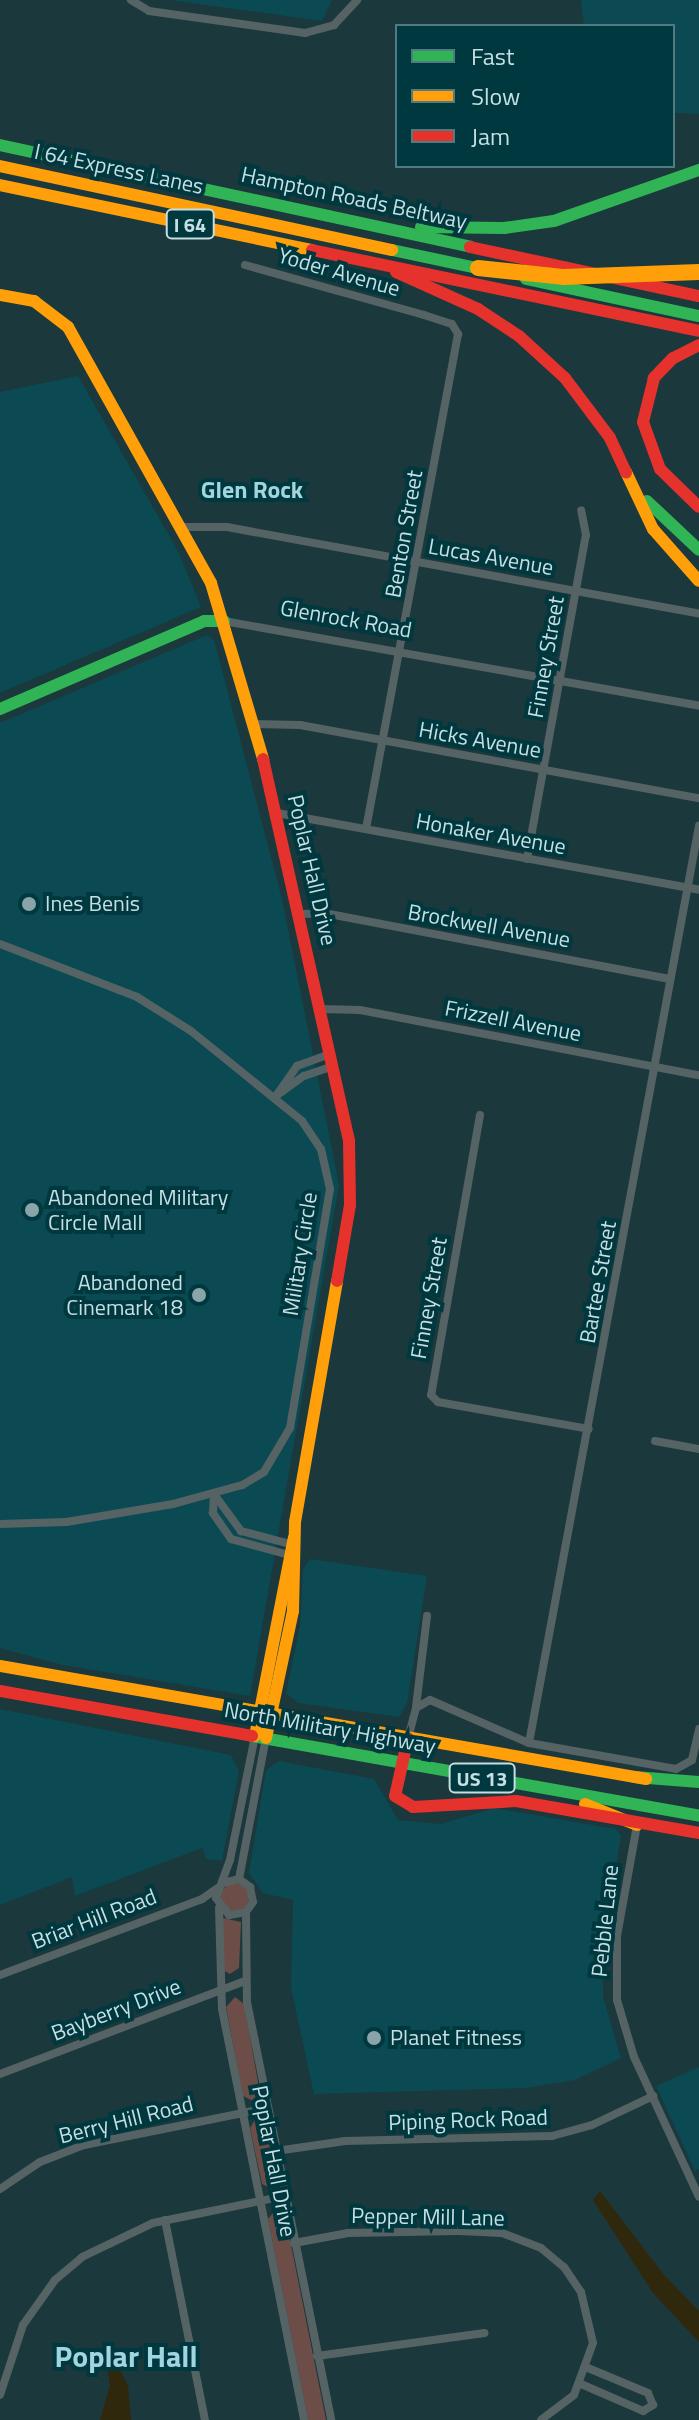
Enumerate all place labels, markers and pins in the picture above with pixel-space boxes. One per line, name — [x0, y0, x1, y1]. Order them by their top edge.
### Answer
place label: Ines Benis — [45, 891, 140, 917]
marker: Ines Benis — [20, 895, 38, 913]
place label: Abandoned Military Circle Mall — [48, 1184, 228, 1236]
marker: Abandoned Military Circle Mall — [23, 1201, 41, 1219]
place label: Abandoned Cinemark 18 — [66, 1269, 183, 1320]
marker: Abandoned Cinemark 18 — [190, 1286, 208, 1304]
place label: Planet Fitness — [390, 2025, 522, 2051]
marker: Planet Fitness — [365, 2029, 383, 2047]

